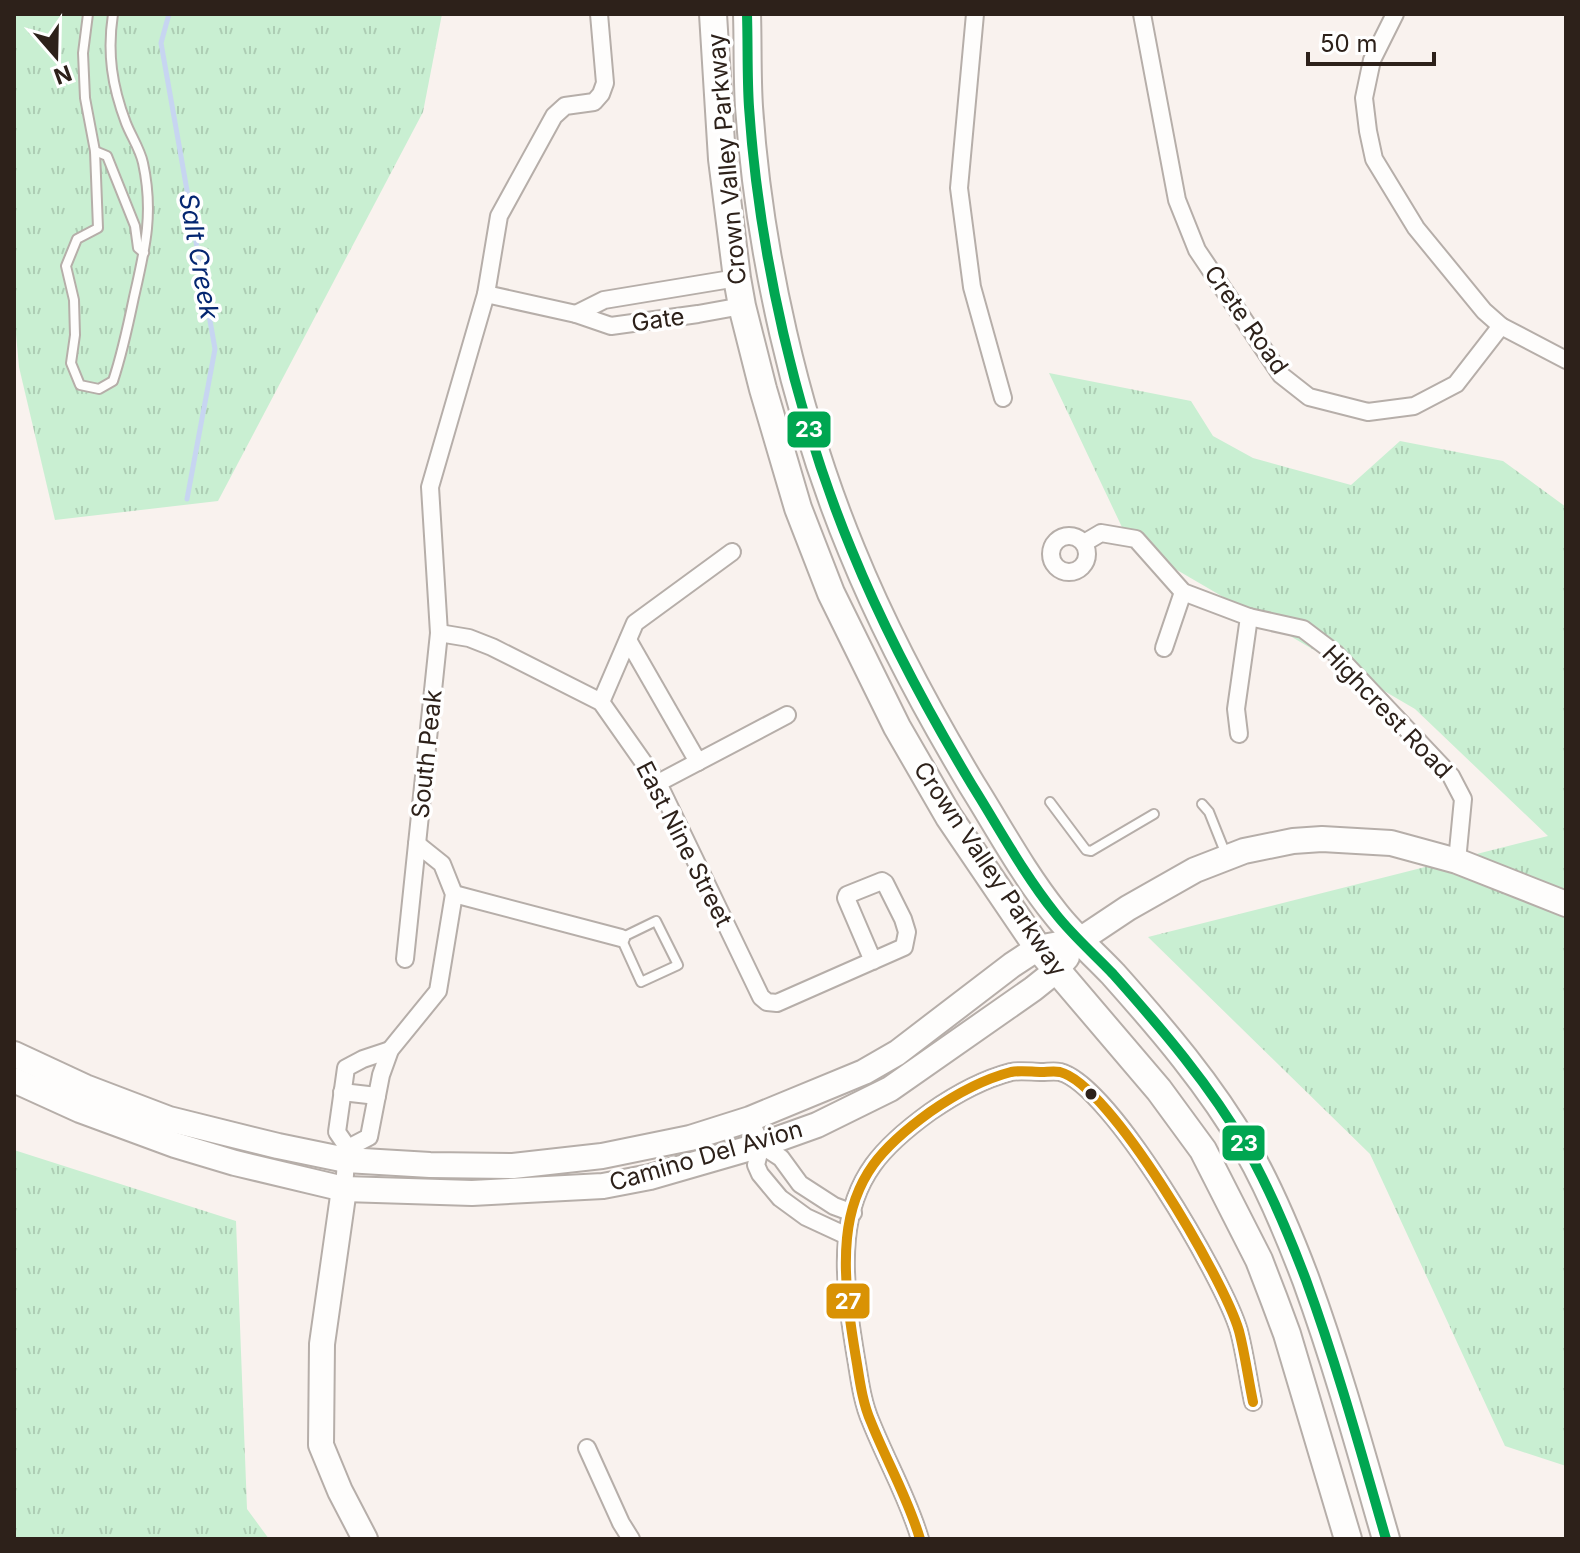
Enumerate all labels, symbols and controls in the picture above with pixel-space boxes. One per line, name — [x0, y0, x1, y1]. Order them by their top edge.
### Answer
north arrow — [16, 16, 96, 96]
scale bar — [1308, 16, 1434, 66]
text: 50 m — [1320, 29, 1378, 58]
street label: Crown Valley Parkway — [701, 32, 752, 286]
text: N — [51, 60, 75, 90]
water label: Salt Creek — [173, 190, 226, 322]
street label: Crete Road — [1198, 260, 1295, 380]
street label: Gate — [630, 301, 686, 338]
line badge: 23 — [786, 410, 832, 449]
text: 23 — [795, 416, 823, 442]
street label: Highcrest Road — [1316, 639, 1458, 784]
street label: South Peak — [405, 688, 448, 820]
street label: East Nine Street — [630, 756, 739, 931]
street label: Crown Valley Parkway — [908, 756, 1073, 982]
unlabelled marker — [1083, 1086, 1099, 1102]
street label: Camino Del Avion — [606, 1114, 806, 1197]
line badge: 23 — [1221, 1124, 1266, 1162]
text: 23 — [1230, 1130, 1258, 1156]
line badge: 27 — [825, 1282, 871, 1320]
text: 27 — [835, 1288, 861, 1314]

